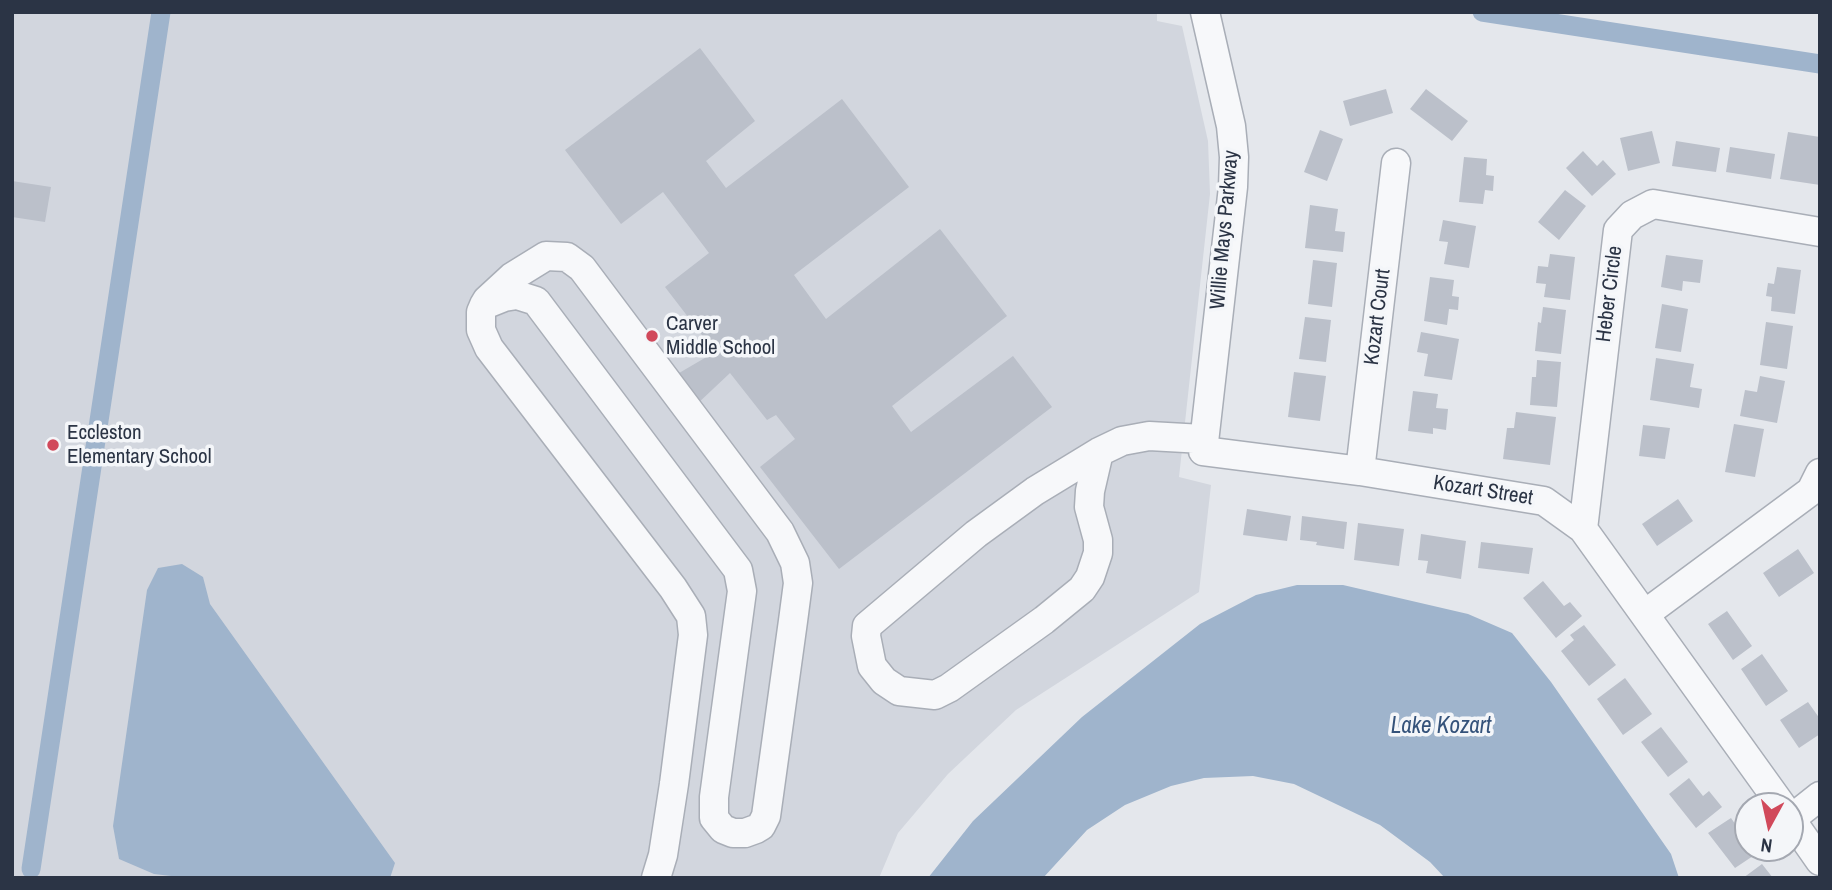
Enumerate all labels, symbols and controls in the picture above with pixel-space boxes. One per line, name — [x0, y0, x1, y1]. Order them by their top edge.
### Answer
street label: Willie Mays Parkway — [1205, 149, 1245, 311]
street label: Heber Circle — [1592, 245, 1628, 343]
street label: Kozart Court — [1360, 267, 1396, 367]
place label: Carver Middle School — [666, 311, 775, 361]
marker: Carver Middle School — [644, 328, 660, 344]
place label: Eccleston Elementary School — [67, 420, 212, 470]
marker: Eccleston Elementary School — [45, 437, 61, 453]
street label: Kozart Street — [1431, 471, 1535, 511]
water label: Lake Kozart — [1391, 713, 1491, 741]
north arrow — [1734, 792, 1804, 862]
text: N — [1759, 832, 1774, 859]

